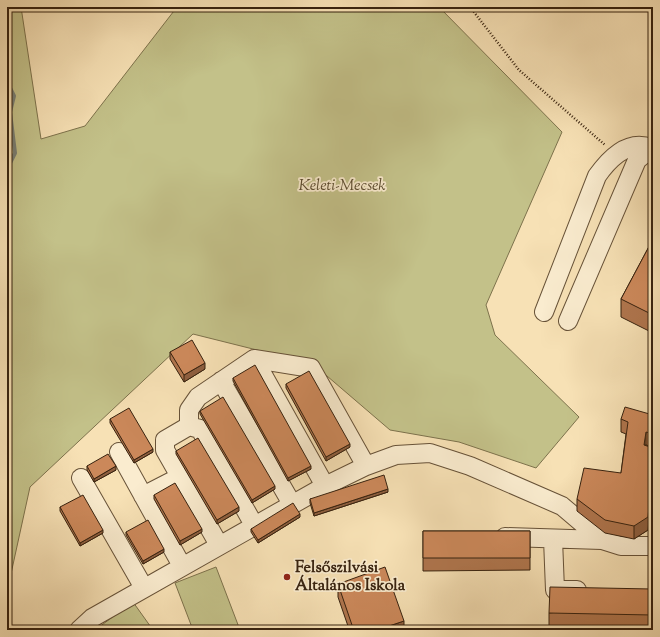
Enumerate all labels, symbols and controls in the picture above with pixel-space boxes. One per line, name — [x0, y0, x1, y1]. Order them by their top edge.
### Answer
park label: Keleti-Mecsek — [298, 175, 386, 198]
place label: Felsőszilvási Általános Iskola — [295, 557, 406, 598]
marker: Felsőszilvási Általános Iskola — [282, 572, 292, 582]

